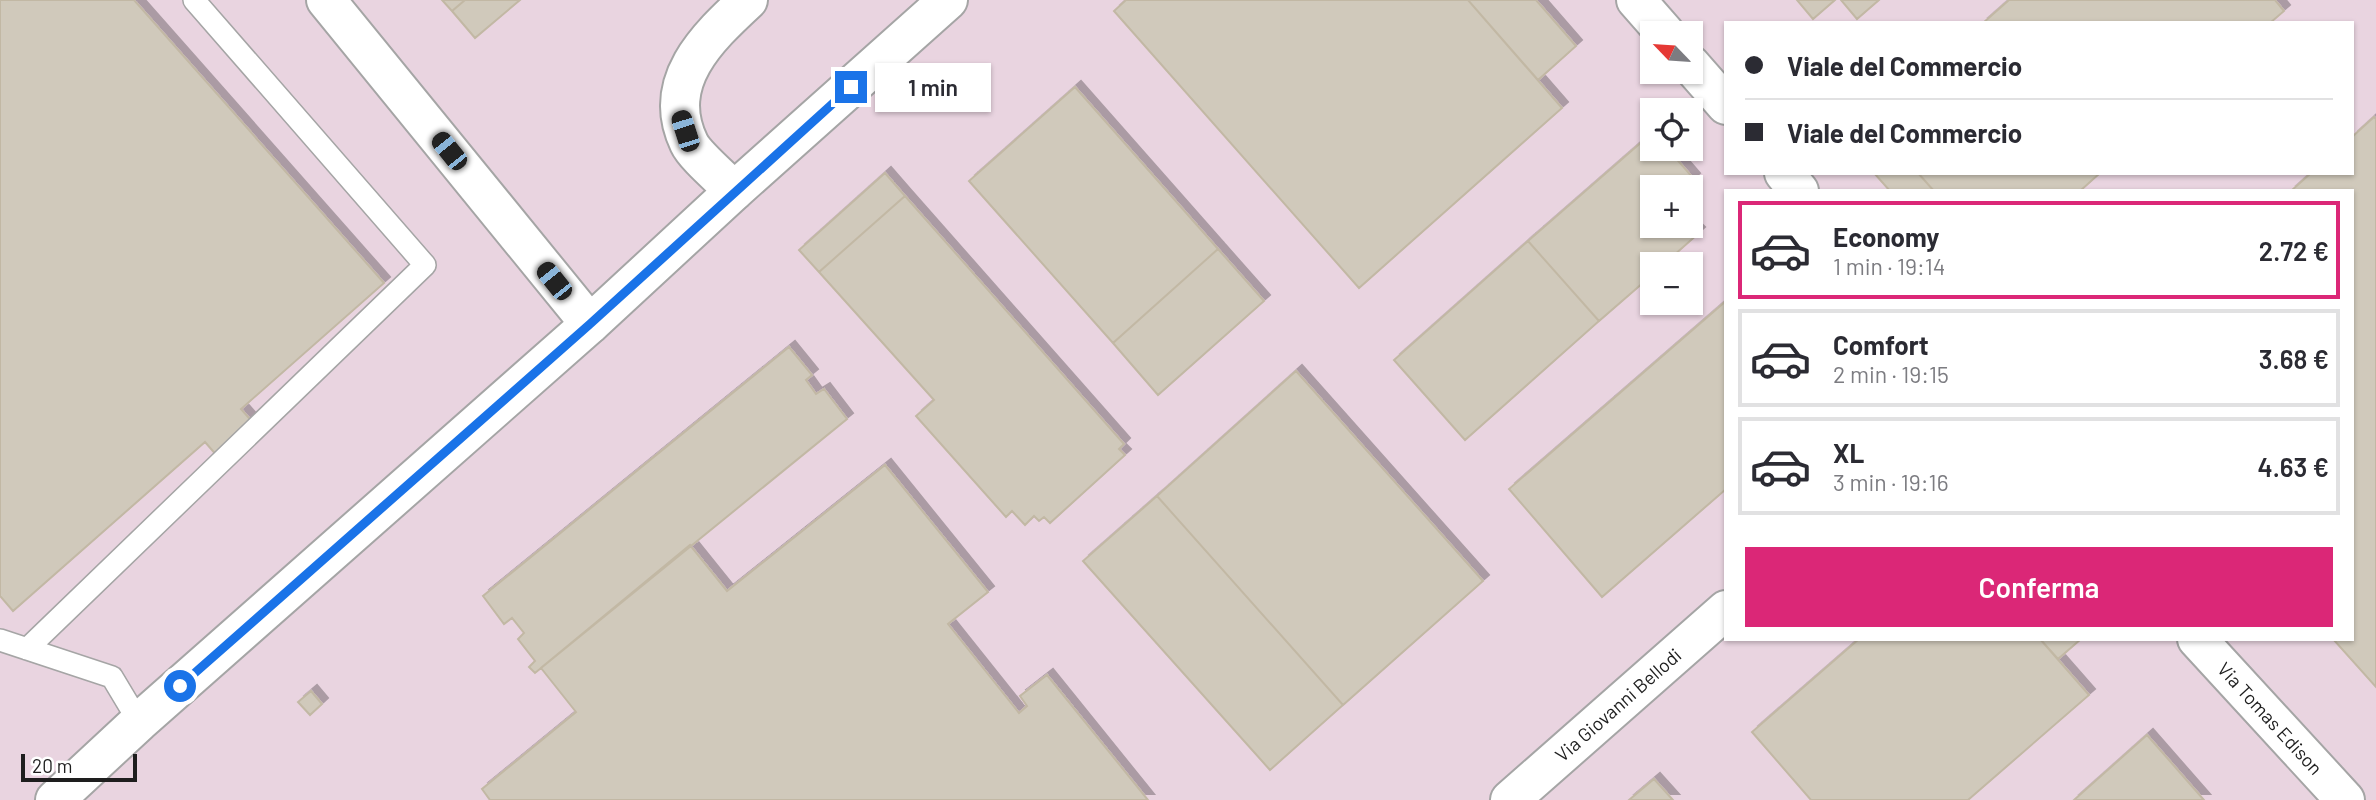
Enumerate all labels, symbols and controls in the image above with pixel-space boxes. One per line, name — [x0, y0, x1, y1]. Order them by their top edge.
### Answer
north arrow — [1640, 21, 1703, 84]
map controls — [1640, 21, 1703, 315]
text: Viale del Commercio — [1787, 50, 2022, 81]
callout: 1 min — [876, 62, 991, 112]
route end — [835, 71, 867, 103]
text: 1 min — [908, 73, 958, 101]
button: locate — [1640, 98, 1703, 161]
car — [669, 108, 702, 154]
text: Viale del Commercio — [1787, 117, 2022, 148]
car — [428, 128, 471, 174]
button: + — [1640, 175, 1703, 238]
icon: car — [1749, 219, 1812, 282]
text: Economy — [1833, 221, 1939, 252]
text: 2.72 € — [2259, 235, 2329, 266]
button: − — [1640, 252, 1703, 315]
text: 1 min · 19:14 — [1833, 252, 1946, 280]
car — [533, 258, 576, 304]
icon: car — [1749, 327, 1812, 390]
text: Comfort — [1833, 329, 1929, 360]
text: 3.68 € — [2259, 343, 2329, 374]
text: 2 min · 19:15 — [1833, 360, 1949, 388]
icon: car — [1749, 435, 1812, 498]
text: XL — [1833, 437, 1864, 468]
text: 4.63 € — [2257, 451, 2329, 482]
text: 3 min · 19:16 — [1833, 468, 1948, 496]
button: Conferma — [1745, 547, 2333, 627]
street label: Via Giovanni Bellodi — [1550, 643, 1686, 766]
street label: Via Tomas Edison — [2213, 657, 2328, 779]
route start — [164, 670, 196, 702]
scale bar — [21, 751, 136, 783]
text: 20 m — [32, 754, 72, 777]

